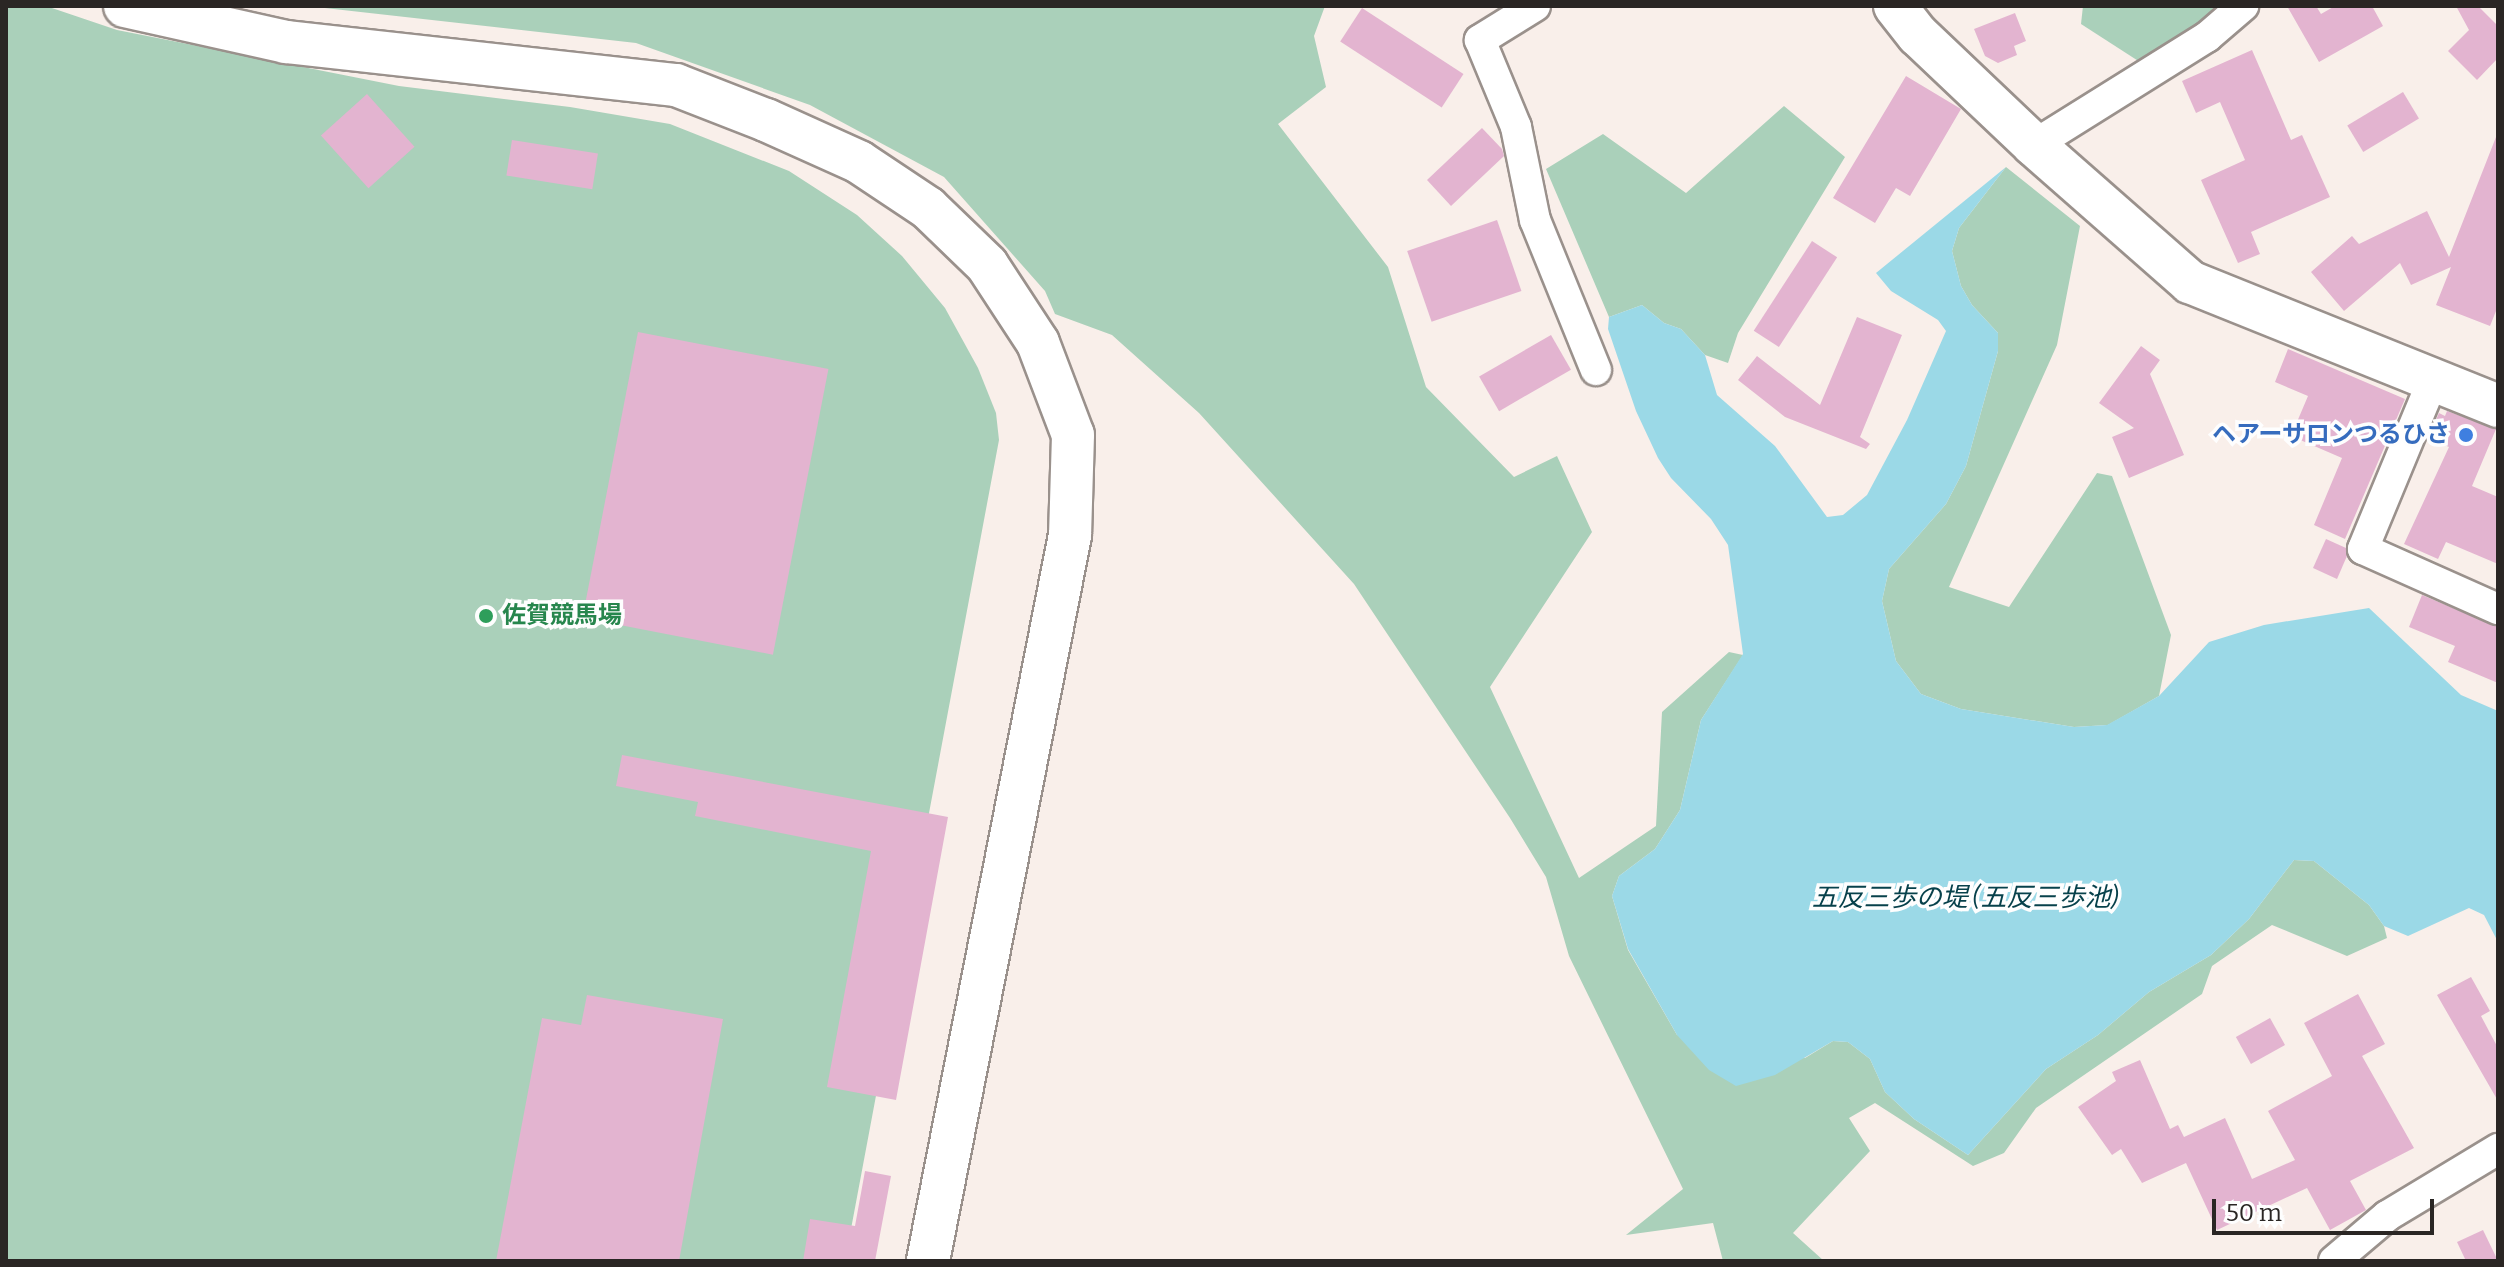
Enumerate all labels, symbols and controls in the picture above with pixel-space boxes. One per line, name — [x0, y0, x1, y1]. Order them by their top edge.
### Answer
place label: ヘアーサロンつるひさ — [2211, 421, 2450, 449]
marker: ヘアーサロンつるひさ — [2457, 426, 2475, 444]
place label: 佐賀競馬場 — [502, 602, 622, 630]
marker: 佐賀競馬場 — [477, 607, 495, 625]
water label: 五反三歩の堤 (五反三歩池) — [1812, 882, 2118, 914]
scale bar — [2216, 1183, 2438, 1233]
text: 50 m — [2226, 1199, 2282, 1227]

